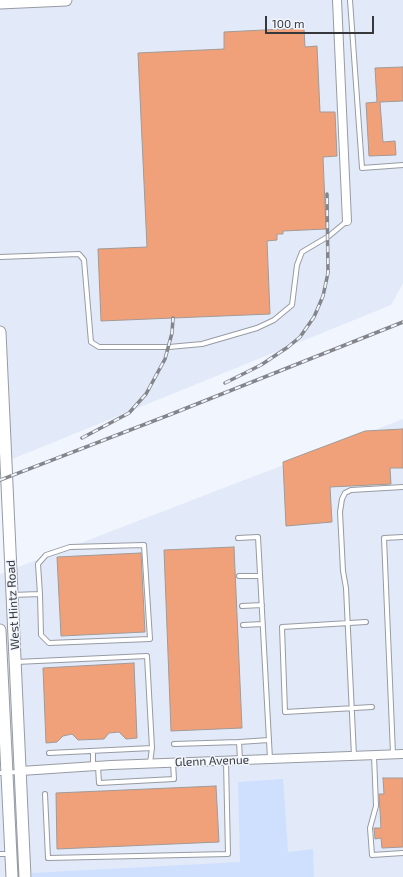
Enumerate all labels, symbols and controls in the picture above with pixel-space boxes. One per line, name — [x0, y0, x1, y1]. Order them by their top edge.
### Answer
scale bar — [267, 8, 376, 34]
text: 100 m — [272, 16, 304, 30]
street label: West Hintz Road — [3, 560, 23, 650]
street label: Glenn Avenue — [175, 753, 249, 769]

